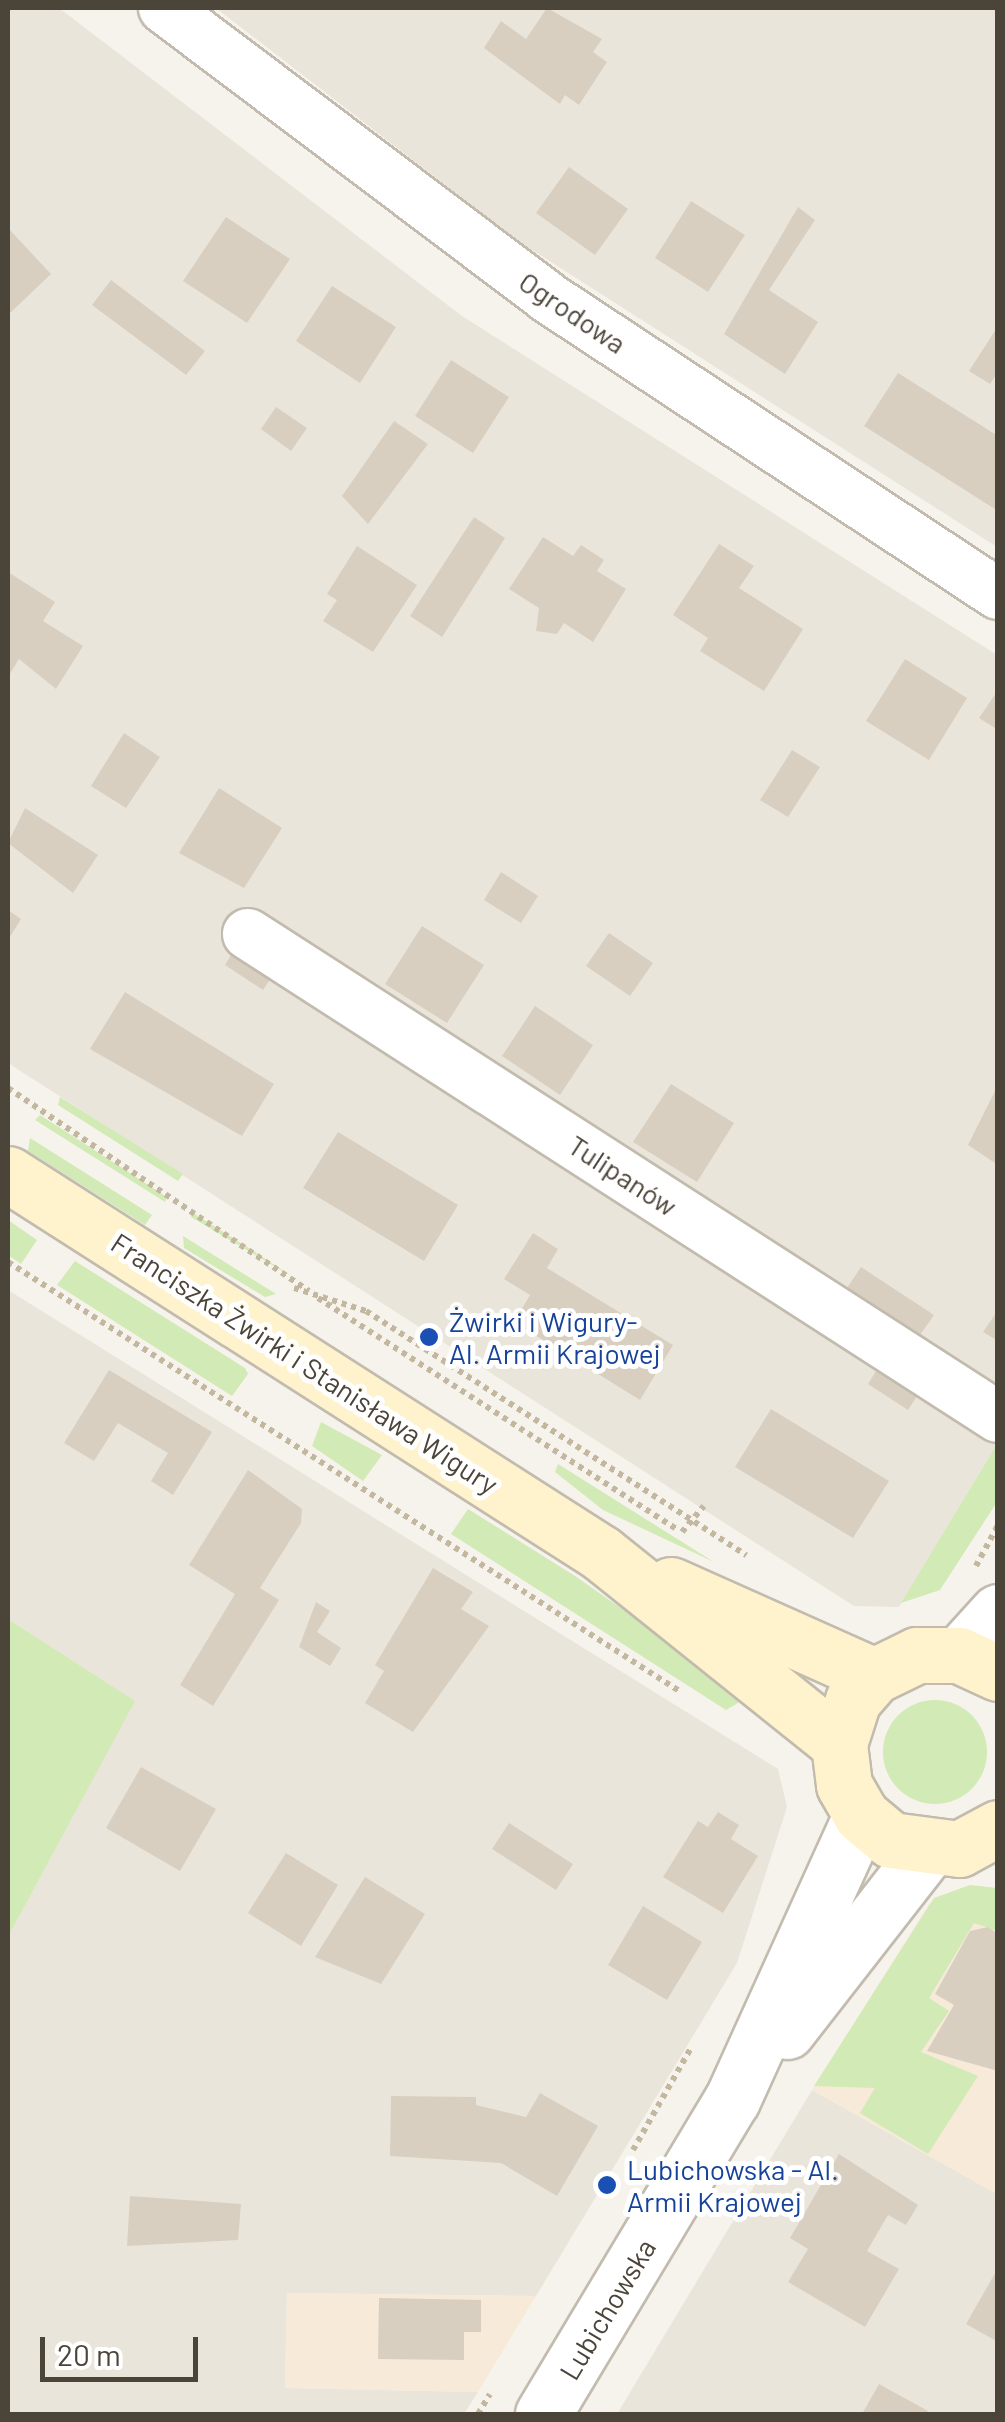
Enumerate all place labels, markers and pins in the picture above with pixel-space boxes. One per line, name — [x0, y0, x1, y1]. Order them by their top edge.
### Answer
place label: Żwirki i Wigury- Al. Armii Krajowej — [449, 1304, 661, 1370]
marker: Żwirki i Wigury- Al. Armii Krajowej — [418, 1326, 440, 1348]
place label: Lubichowska - Al. Armii Krajowej — [627, 2152, 839, 2218]
marker: Lubichowska - Al. Armii Krajowej — [596, 2174, 618, 2196]

